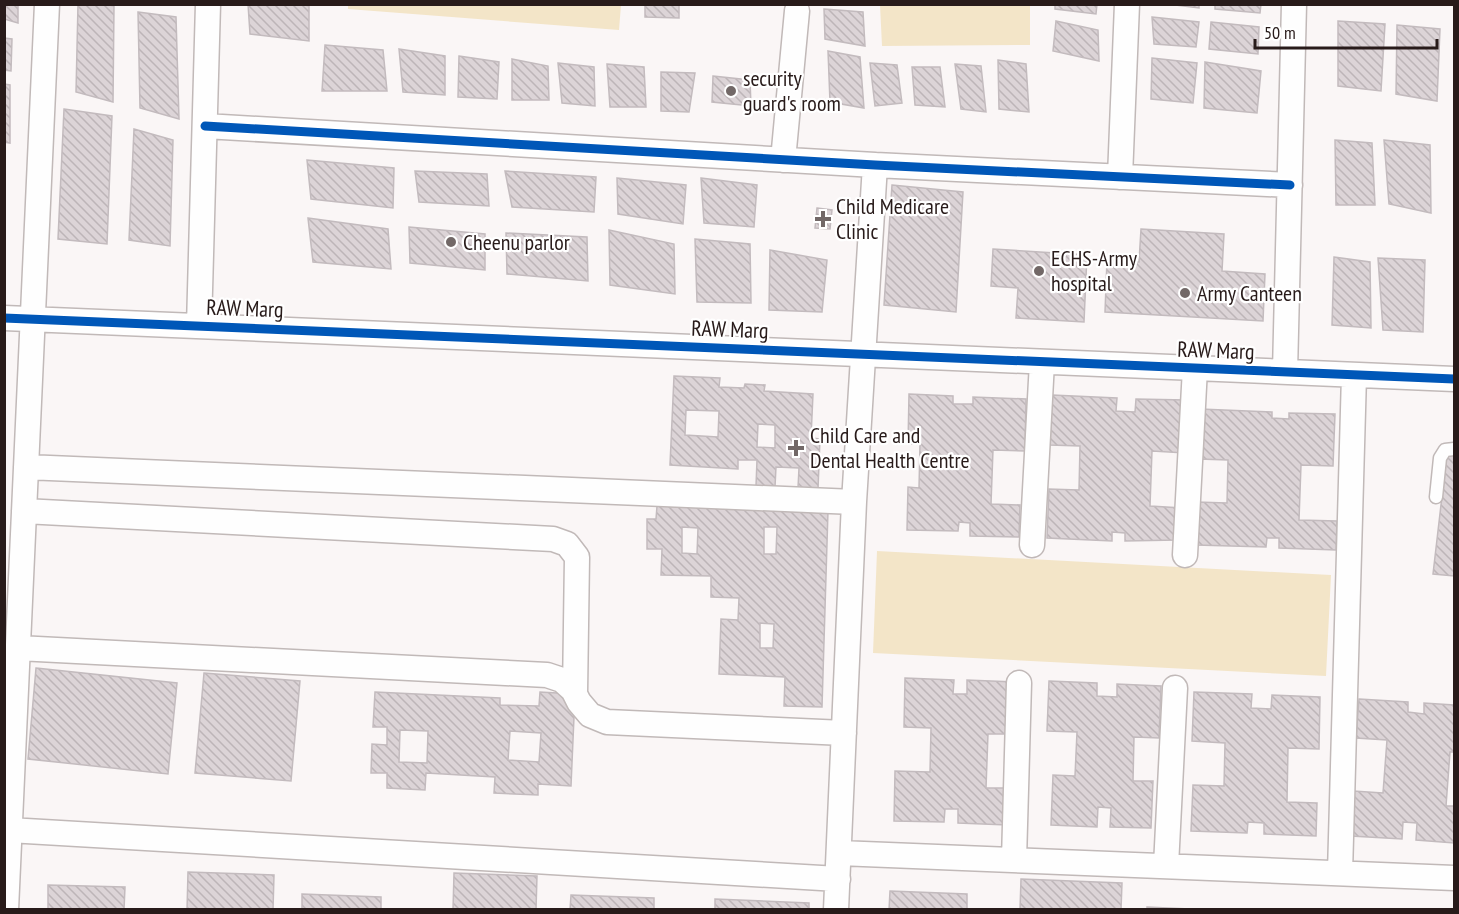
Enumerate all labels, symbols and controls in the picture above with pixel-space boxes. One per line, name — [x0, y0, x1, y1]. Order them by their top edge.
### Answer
scale bar — [1255, 12, 1436, 50]
text: 50 m — [1264, 21, 1296, 44]
place label: security guard's room — [743, 64, 841, 117]
marker: security guard's room — [724, 84, 738, 98]
place label: Child Medicare Clinic — [836, 192, 949, 245]
marker: Child Medicare Clinic — [814, 210, 832, 228]
place label: Cheenu parlor — [463, 228, 570, 256]
marker: Cheenu parlor — [444, 235, 458, 249]
place label: ECHS-Army hospital — [1051, 244, 1138, 297]
marker: ECHS-Army hospital — [1032, 264, 1046, 278]
place label: Army Canteen — [1197, 279, 1302, 307]
marker: Army Canteen — [1178, 286, 1192, 300]
street label: RAW Marg — [206, 293, 284, 323]
street label: RAW Marg — [691, 314, 769, 344]
street label: RAW Marg — [1177, 335, 1255, 365]
place label: Child Care and Dental Health Centre — [810, 421, 970, 474]
marker: Child Care and Dental Health Centre — [787, 439, 805, 457]

